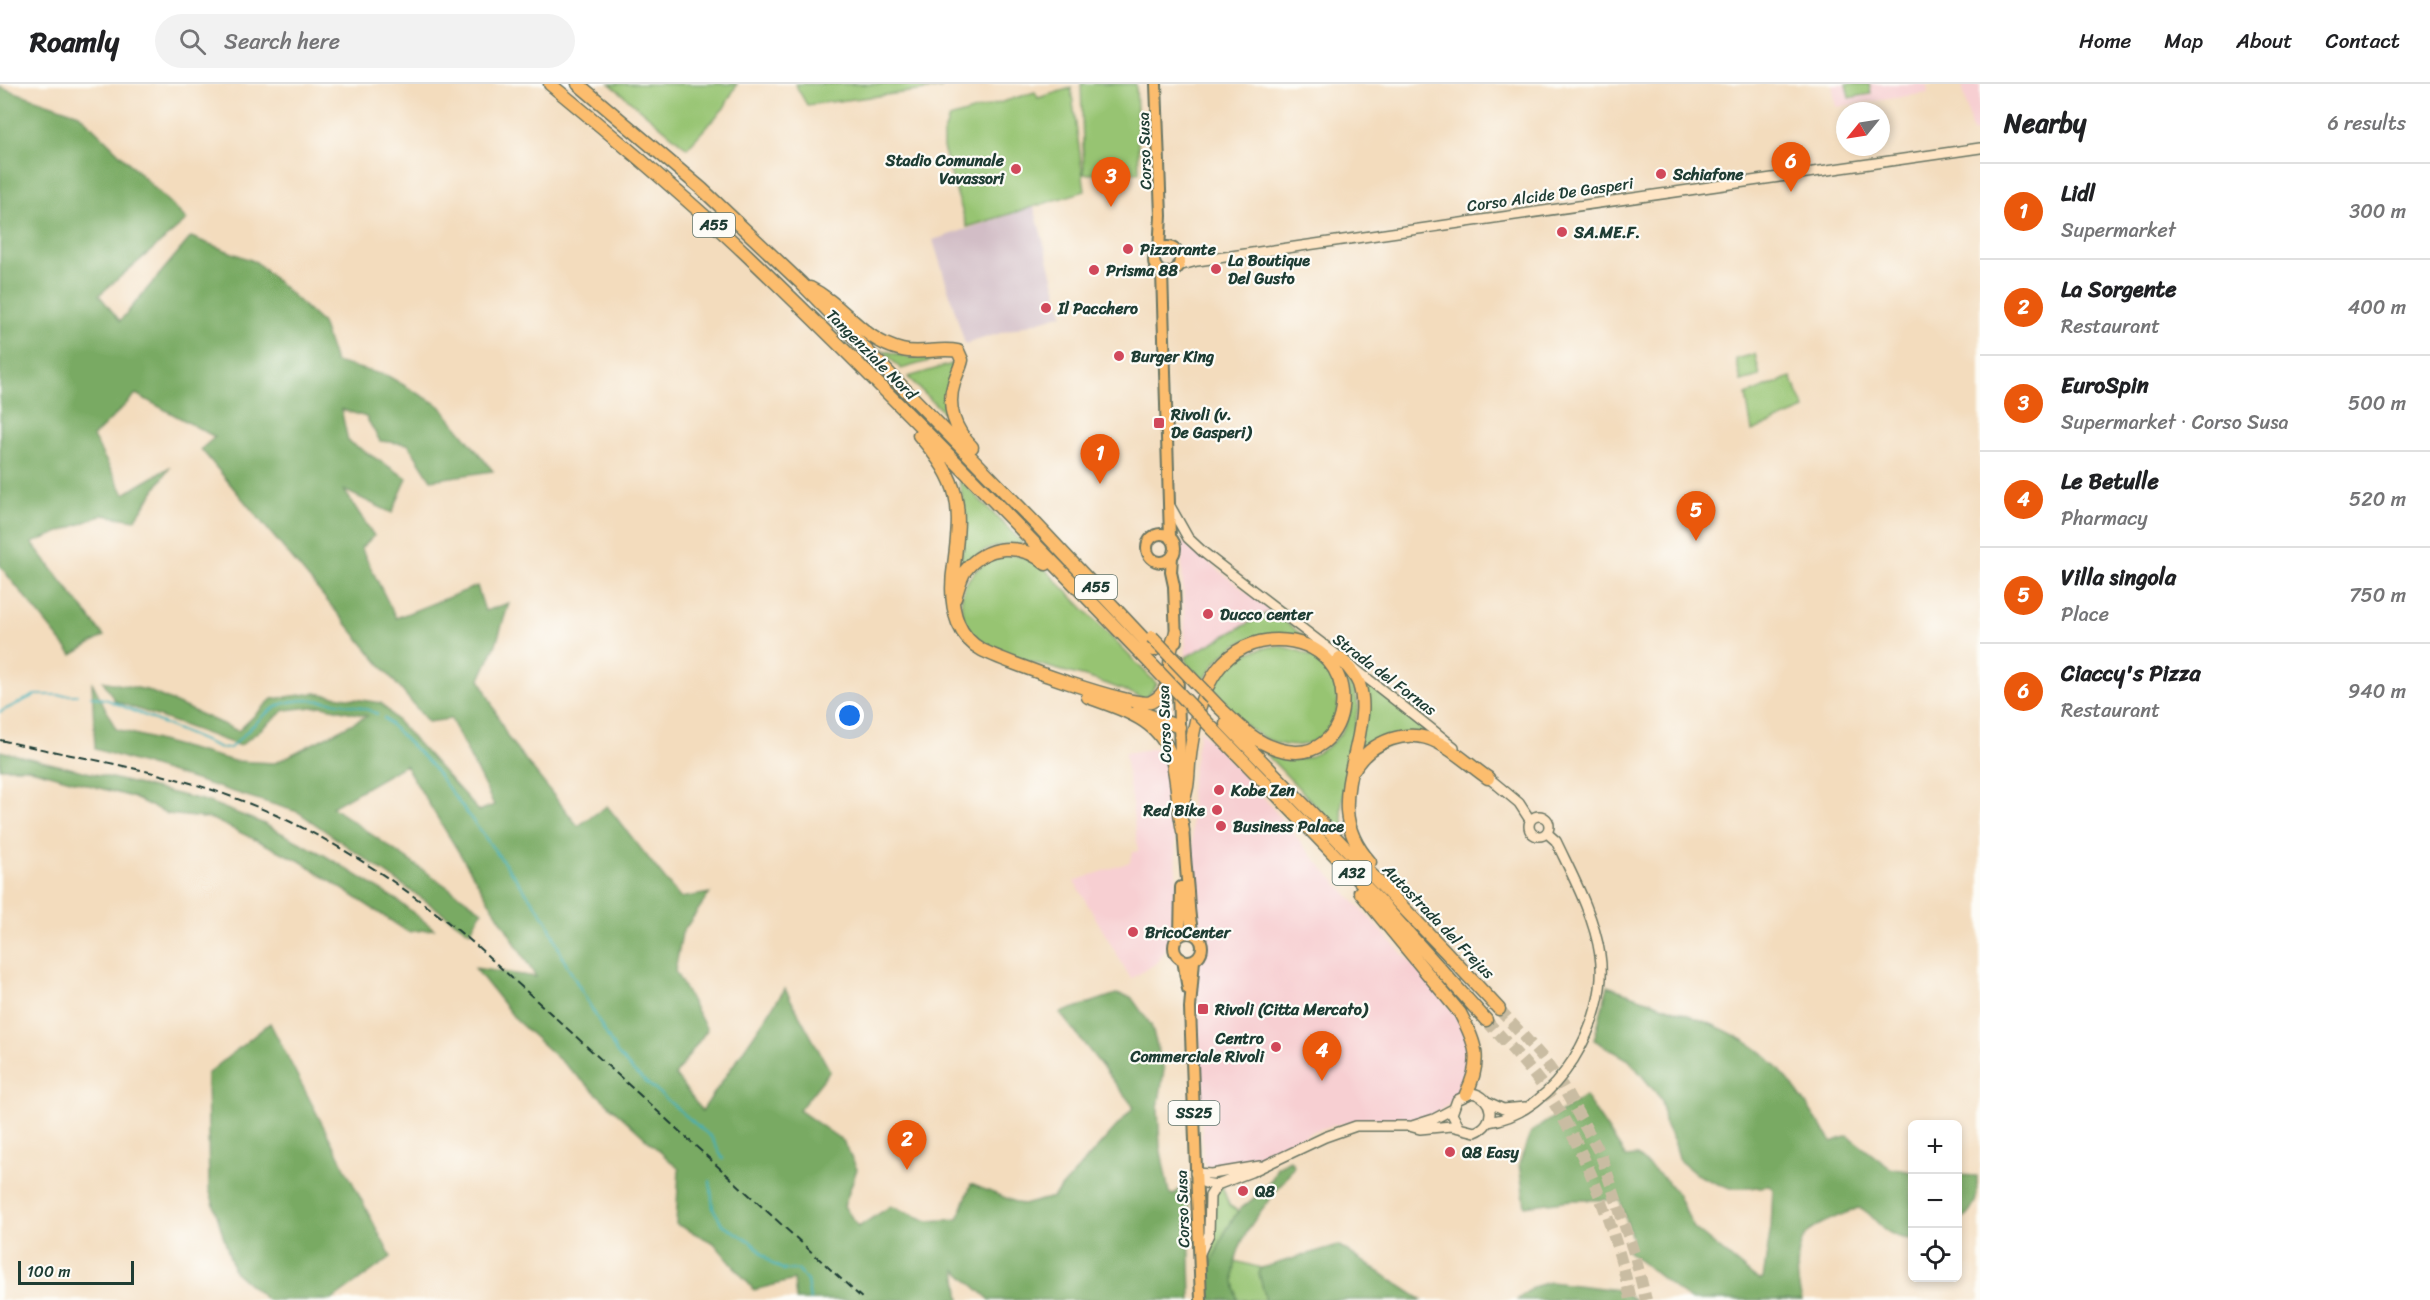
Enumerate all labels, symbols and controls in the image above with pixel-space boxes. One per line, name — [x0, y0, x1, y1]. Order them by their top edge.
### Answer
search box — [155, 14, 575, 68]
text: Roamly — [30, 17, 119, 66]
text: Search here — [224, 22, 340, 61]
text: Home — [2079, 22, 2131, 60]
text: Map — [2164, 22, 2203, 60]
text: About — [2236, 22, 2293, 60]
text: Contact — [2326, 22, 2400, 60]
icon: search — [176, 25, 209, 58]
text: Nearby — [2004, 100, 2086, 146]
north arrow — [1836, 102, 1890, 156]
text: 6 results — [2327, 106, 2406, 141]
street label: Corso Susa — [1129, 112, 1160, 190]
pin: 6 — [1772, 142, 1810, 192]
place label: Stadio Comunale Vavassori — [885, 146, 1006, 193]
pin: 3 — [1092, 158, 1130, 207]
place label: Schiafone — [1672, 160, 1744, 189]
marker: Stadio Comunale Vavassori — [1009, 162, 1023, 176]
marker: Schiafone — [1654, 167, 1668, 181]
street label: Corso Alcide De Gasperi — [1465, 168, 1636, 221]
text: Lidl — [2061, 174, 2095, 213]
text: 1 — [2019, 194, 2028, 229]
text: 300 m — [2349, 194, 2406, 229]
road number: A55 — [693, 213, 735, 237]
text: Supermarket — [2061, 213, 2176, 248]
place label: SA.ME.F. — [1573, 218, 1640, 247]
marker: SA.ME.F. — [1555, 225, 1569, 239]
place label: Pizzorante — [1140, 235, 1217, 264]
marker: Pizzorante — [1121, 242, 1135, 256]
place label: La Boutique Del Gusto — [1228, 246, 1310, 293]
place label: Prisma 88 — [1106, 256, 1178, 285]
marker: La Boutique Del Gusto — [1209, 262, 1223, 276]
marker: Prisma 88 — [1087, 263, 1101, 277]
text: La Sorgente — [2061, 270, 2177, 309]
text: 2 — [2018, 290, 2029, 325]
text: 400 m — [2348, 290, 2406, 325]
place label: Il Pacchero — [1057, 294, 1138, 323]
marker: Il Pacchero — [1039, 301, 1053, 315]
street label: Tangenziale Nord — [819, 302, 925, 408]
text: Restaurant — [2061, 309, 2160, 344]
place label: Burger King — [1131, 342, 1215, 371]
marker: Burger King — [1112, 349, 1126, 363]
text: EuroSpin — [2061, 366, 2149, 405]
text: 3 — [2018, 386, 2029, 421]
text: 500 m — [2348, 386, 2406, 421]
place label: Rivoli (v. De Gasperi) — [1170, 400, 1252, 447]
text: Supermarket · Corso Susa — [2061, 405, 2289, 440]
marker: Rivoli (v. De Gasperi) — [1152, 416, 1166, 430]
pin: 1 — [1080, 434, 1120, 484]
text: Le Betulle — [2061, 462, 2159, 501]
text: 4 — [2017, 482, 2030, 517]
text: 520 m — [2349, 482, 2406, 517]
pin: 5 — [1676, 492, 1716, 541]
text: Pharmacy — [2061, 501, 2148, 536]
text: Villa singola — [2061, 558, 2176, 597]
road number: A55 — [1075, 575, 1117, 599]
text: 5 — [2017, 578, 2030, 613]
text: 750 m — [2349, 578, 2406, 613]
text: Place — [2061, 597, 2109, 632]
place label: Ducco center — [1220, 600, 1314, 629]
marker: Ducco center — [1201, 607, 1215, 621]
street label: Strada del Fornas — [1326, 625, 1444, 724]
text: Ciaccy's Pizza — [2061, 654, 2201, 693]
text: 6 — [2018, 674, 2029, 709]
text: 940 m — [2348, 674, 2406, 709]
street label: Corso Susa — [1149, 685, 1180, 763]
text: Restaurant — [2061, 693, 2160, 728]
your location — [835, 701, 864, 730]
place label: Kobe Zen — [1230, 776, 1295, 805]
marker: Kobe Zen — [1212, 783, 1226, 797]
place label: Red Bike — [1143, 796, 1205, 825]
marker: Red Bike — [1210, 803, 1224, 817]
place label: Business Palace — [1233, 812, 1344, 841]
marker: Business Palace — [1214, 819, 1228, 833]
street label: Autostrada del Frejus — [1375, 856, 1502, 987]
road number: A32 — [1332, 861, 1372, 885]
place label: BricoCenter — [1145, 918, 1232, 947]
marker: BricoCenter — [1126, 925, 1140, 939]
place label: Rivoli (Citta Mercato) — [1214, 995, 1369, 1024]
marker: Rivoli (Citta Mercato) — [1196, 1002, 1210, 1016]
place label: Centro Commerciale Rivoli — [1129, 1024, 1266, 1071]
pin: 4 — [1302, 1032, 1342, 1081]
marker: Centro Commerciale Rivoli — [1269, 1040, 1283, 1054]
road number: SS25 — [1168, 1101, 1220, 1125]
pin: 2 — [888, 1120, 926, 1170]
map controls — [1908, 1120, 1962, 1282]
button: + — [1908, 1120, 1962, 1174]
place label: Q8 Easy — [1461, 1138, 1519, 1167]
marker: Q8 Easy — [1443, 1145, 1457, 1159]
street label: Corso Susa — [1167, 1170, 1198, 1248]
button: − — [1908, 1174, 1962, 1228]
place label: Q8 — [1254, 1177, 1275, 1206]
marker: Q8 — [1236, 1184, 1250, 1198]
button: locate — [1908, 1228, 1962, 1282]
text: 100 m — [27, 1257, 71, 1286]
scale bar — [18, 1258, 134, 1286]

